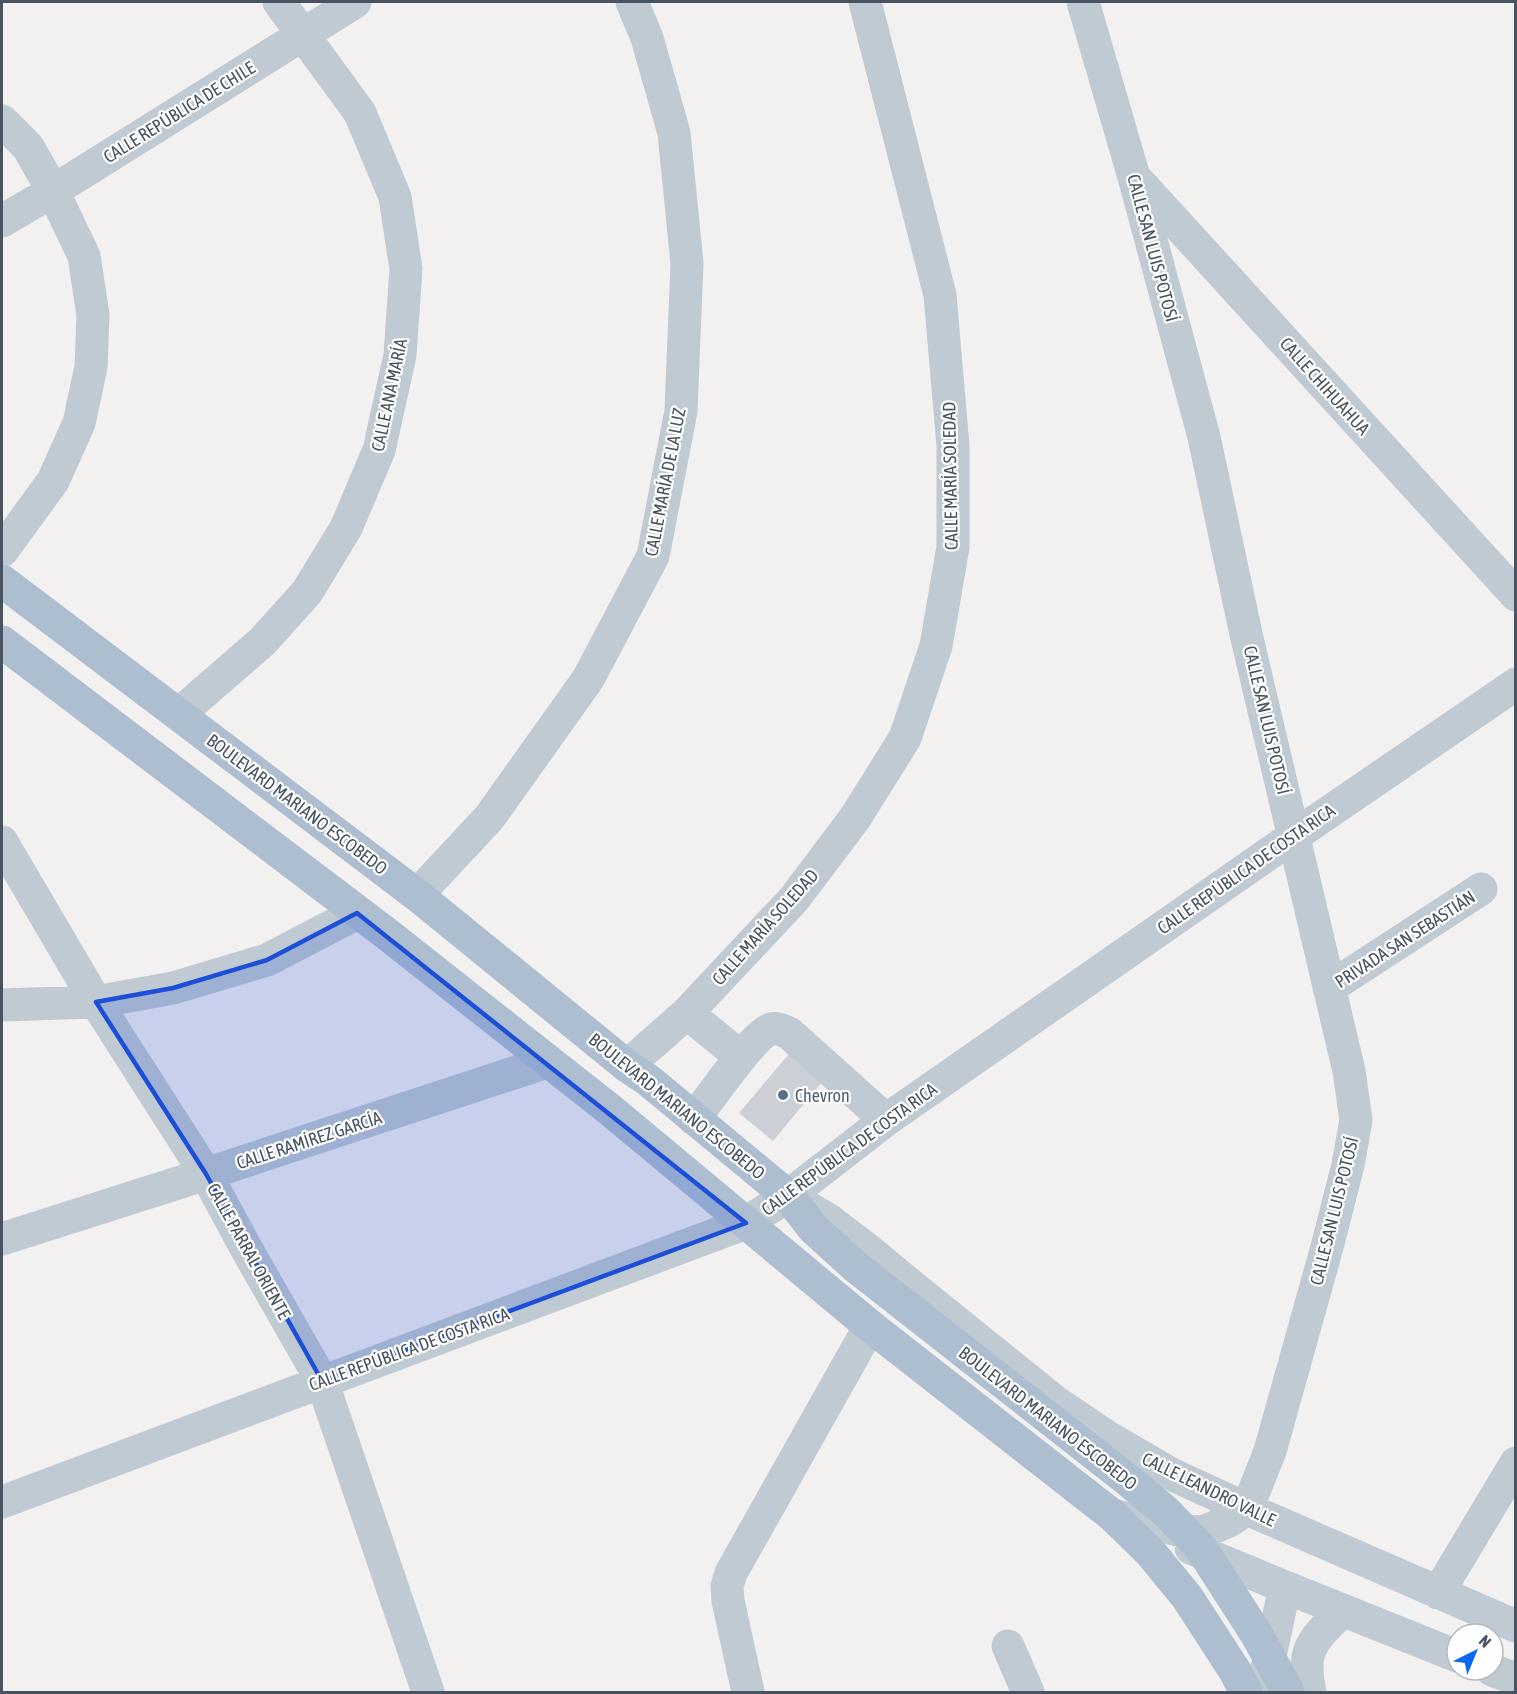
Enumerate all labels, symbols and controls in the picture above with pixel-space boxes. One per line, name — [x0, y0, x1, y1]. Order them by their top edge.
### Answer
street label: CALLE REPÚBLICA DE CHILE — [99, 57, 259, 167]
street label: CALLE SAN LUIS POTOSÍ — [1123, 172, 1183, 324]
street label: CALLE CHIHUAHUA — [1276, 333, 1374, 439]
street label: CALLE ANA MARÍA — [367, 336, 411, 453]
street label: CALLE MARÍA SOLEDAD — [938, 402, 962, 550]
street label: CALLE MARÍA DE LA LUZ — [640, 406, 690, 558]
street label: CALLE SAN LUIS POTOSÍ — [1240, 644, 1294, 796]
street label: BOULEVARD MARIANO ESCOBEDO — [203, 729, 391, 879]
street label: CALLE REPÚBLICA DE COSTA RICA — [1153, 800, 1339, 938]
street label: CALLE MARÍA SOLEDAD — [708, 865, 822, 989]
street label: PRIVADA SAN SEBASTIÁN — [1331, 886, 1479, 992]
street label: BOULEVARD MARIANO ESCOBEDO — [585, 1029, 769, 1183]
street label: CALLE REPÚBLICA DE COSTA RICA — [757, 1078, 941, 1220]
place label: Chevron — [795, 1085, 850, 1106]
marker: Chevron — [776, 1088, 790, 1102]
street label: CALLE RAMÍREZ GARCÍA — [234, 1107, 384, 1173]
street label: CALLE SAN LUIS POTOSÍ — [1305, 1135, 1363, 1287]
street label: CALLE PARRAL ORIENTE — [203, 1179, 295, 1323]
street label: CALLE REPÚBLICA DE COSTA RICA — [306, 1303, 512, 1395]
street label: BOULEVARD MARIANO ESCOBEDO — [955, 1342, 1141, 1494]
street label: CALLE LEANDRO VALLE — [1139, 1448, 1279, 1531]
north arrow — [1445, 1622, 1505, 1682]
text: N — [1476, 1631, 1495, 1651]

